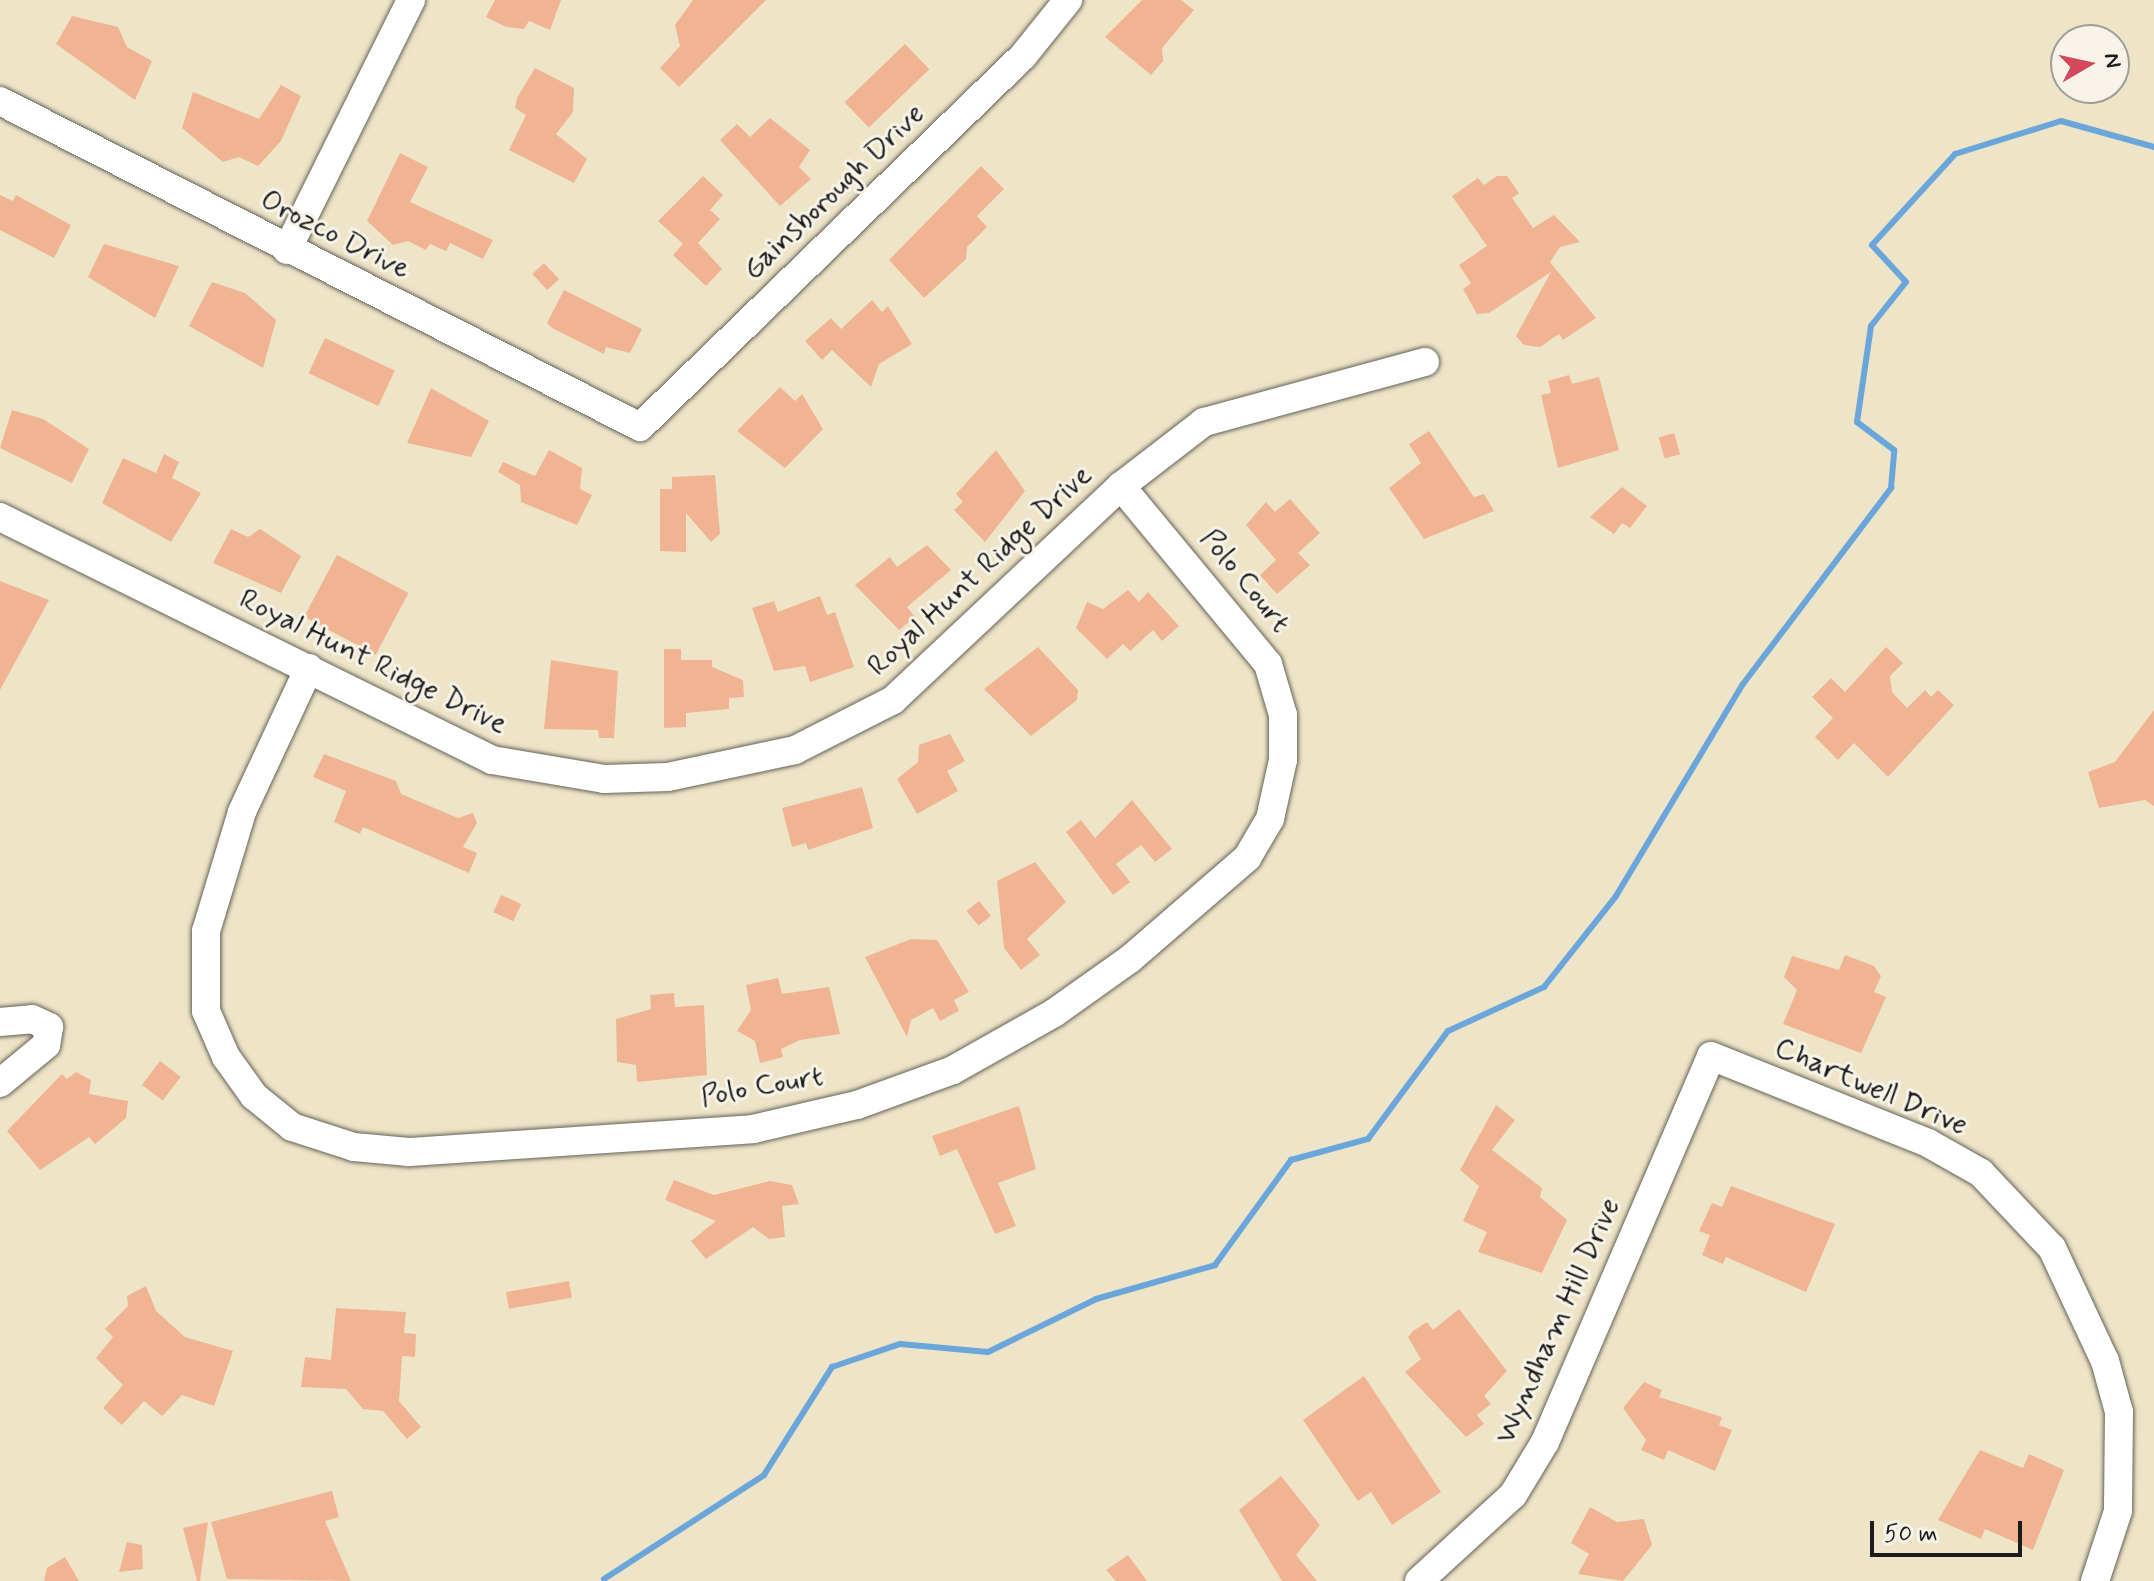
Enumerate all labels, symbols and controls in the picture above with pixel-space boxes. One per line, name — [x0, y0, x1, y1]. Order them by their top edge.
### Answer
north arrow — [2050, 24, 2130, 104]
text: N — [2097, 51, 2127, 70]
street label: Gainsborough Drive — [737, 97, 931, 287]
street label: Orozco Drive — [256, 183, 414, 287]
street label: Royal Hunt Ridge Drive — [862, 459, 1098, 683]
street label: Polo Court — [1191, 520, 1299, 642]
street label: Royal Hunt Ridge Drive — [235, 582, 511, 742]
street label: Chartwell Drive — [1770, 1030, 1972, 1144]
street label: Polo Court — [696, 1058, 828, 1116]
street label: Wyndham Hill Drive — [1488, 1193, 1628, 1449]
scale bar — [1874, 1505, 2026, 1555]
text: 50 m — [1884, 1519, 1938, 1550]

